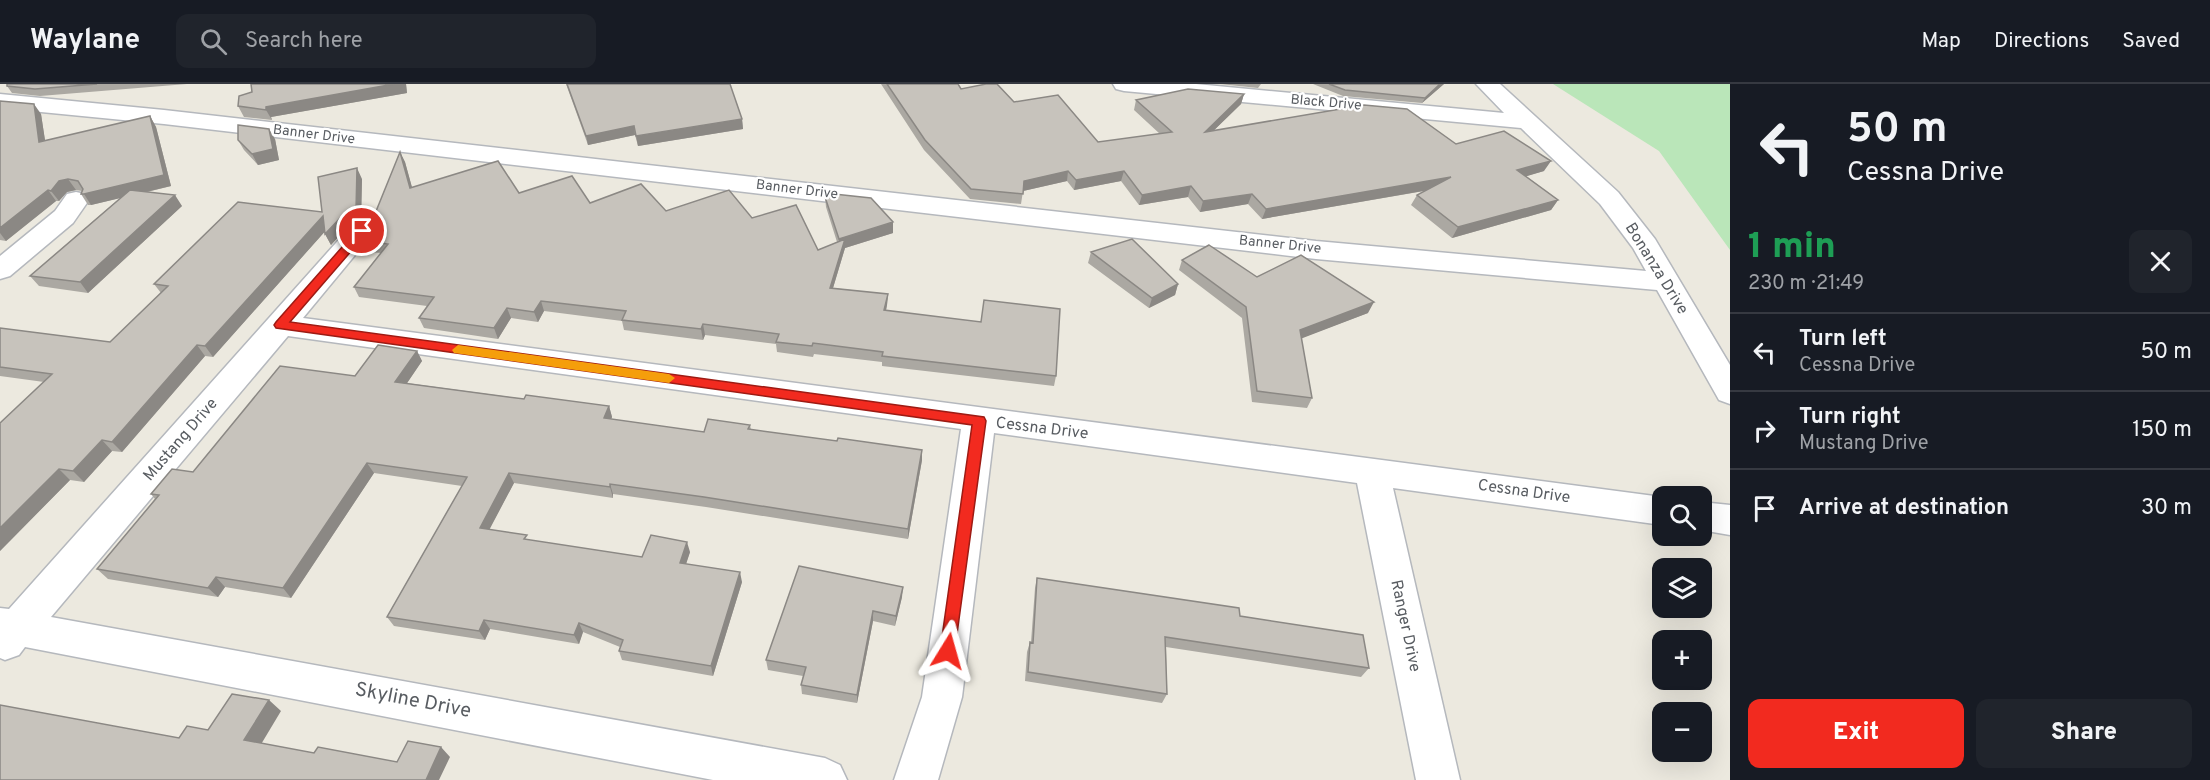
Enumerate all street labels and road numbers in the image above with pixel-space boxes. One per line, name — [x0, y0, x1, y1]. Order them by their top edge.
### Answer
street label: Black Drive — [1290, 91, 1362, 115]
street label: Banner Drive — [272, 122, 356, 148]
street label: Banner Drive — [755, 177, 839, 203]
street label: Bonanza Drive — [1620, 219, 1692, 319]
street label: Banner Drive — [1238, 232, 1322, 258]
street label: Mustang Drive — [139, 394, 223, 486]
street label: Cessna Drive — [995, 413, 1089, 445]
street label: Cessna Drive — [1477, 476, 1571, 508]
street label: Ranger Drive — [1385, 578, 1425, 674]
street label: Skyline Drive — [353, 677, 473, 725]

